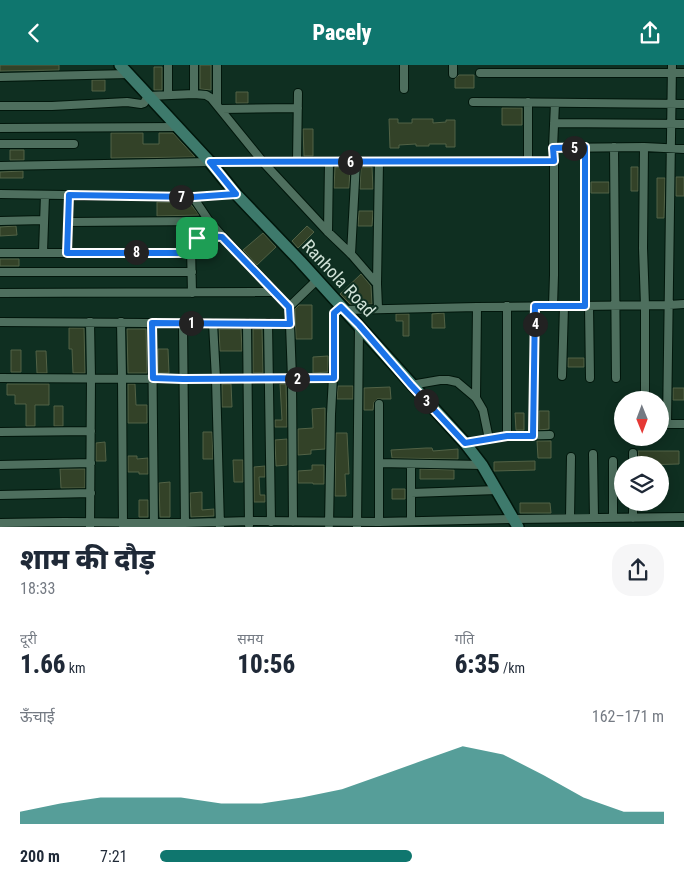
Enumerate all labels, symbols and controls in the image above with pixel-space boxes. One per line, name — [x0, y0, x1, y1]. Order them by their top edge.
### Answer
icon: back — [20, 19, 48, 47]
icon: share — [636, 19, 664, 47]
text: Pacely — [312, 20, 372, 45]
pin: 5 — [562, 135, 586, 161]
text: 5 — [571, 140, 578, 156]
pin: 6 — [338, 149, 362, 175]
text: 6 — [347, 154, 354, 170]
pin: 7 — [168, 185, 194, 209]
text: 7 — [178, 189, 185, 205]
pin — [176, 217, 218, 259]
icon: arrive — [183, 224, 211, 252]
street label: Ranhola Road — [298, 235, 380, 321]
pin: 8 — [124, 239, 148, 265]
text: 8 — [133, 244, 140, 260]
pin: 1 — [178, 311, 204, 335]
pin: 4 — [522, 311, 548, 337]
text: 1 — [188, 315, 195, 331]
text: 4 — [532, 316, 539, 332]
pin: 2 — [284, 367, 310, 391]
text: 2 — [294, 371, 301, 387]
pin: 3 — [414, 389, 438, 413]
north arrow — [614, 391, 669, 446]
map controls — [614, 391, 669, 511]
text: 3 — [423, 393, 430, 409]
button: layers — [614, 456, 669, 511]
text: शाम की दौड़ — [20, 543, 155, 576]
button: share — [612, 544, 664, 596]
text: 18:33 — [20, 579, 55, 598]
text: दूरी — [20, 631, 37, 647]
text: समय — [237, 631, 263, 647]
text: गति — [455, 631, 474, 647]
text: 1.66 — [20, 650, 66, 679]
text: 10:56 — [237, 650, 295, 679]
text: 6:35 — [455, 650, 500, 679]
text: km — [66, 660, 86, 676]
text: /km — [500, 660, 525, 676]
text: ऊँचाई — [20, 707, 55, 726]
text: 162–171 m — [592, 707, 664, 726]
text: 200 m — [20, 847, 60, 866]
text: 7:21 — [100, 847, 127, 866]

